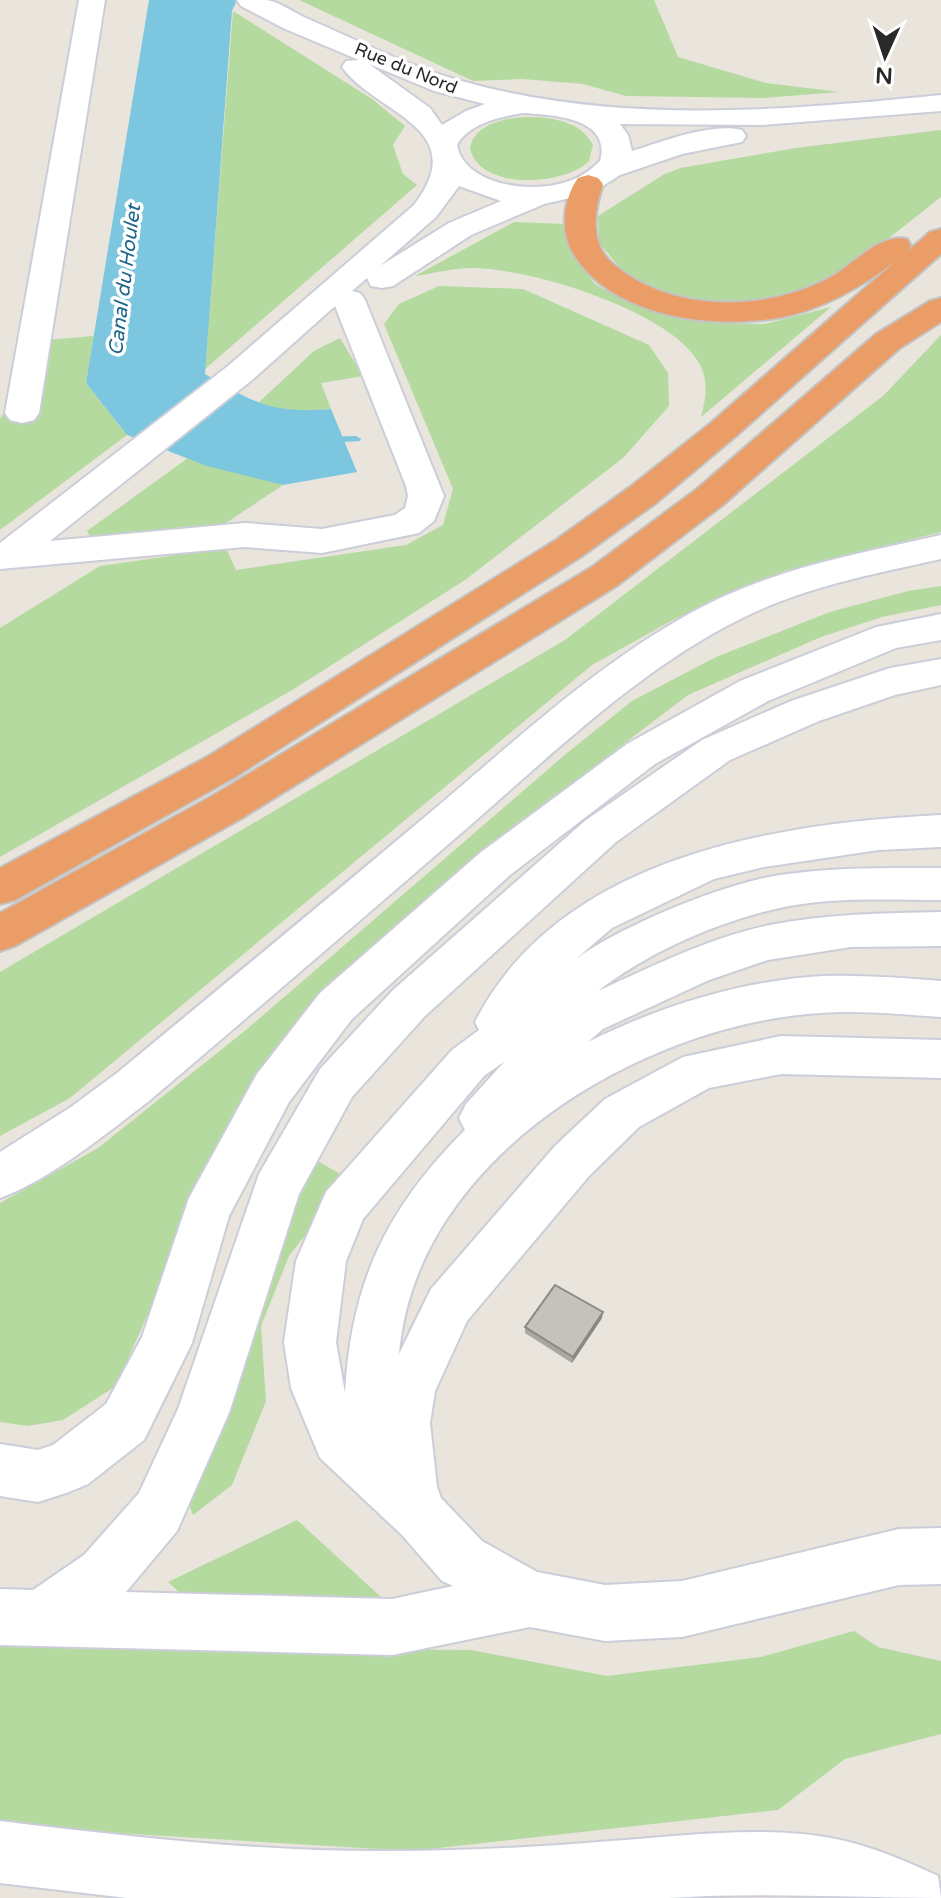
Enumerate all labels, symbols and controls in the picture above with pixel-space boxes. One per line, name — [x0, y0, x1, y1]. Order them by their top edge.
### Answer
north arrow — [845, 16, 925, 96]
street label: Rue du Nord — [351, 37, 461, 99]
text: N — [875, 62, 894, 88]
water label: Canal du Houlet — [104, 201, 146, 357]

